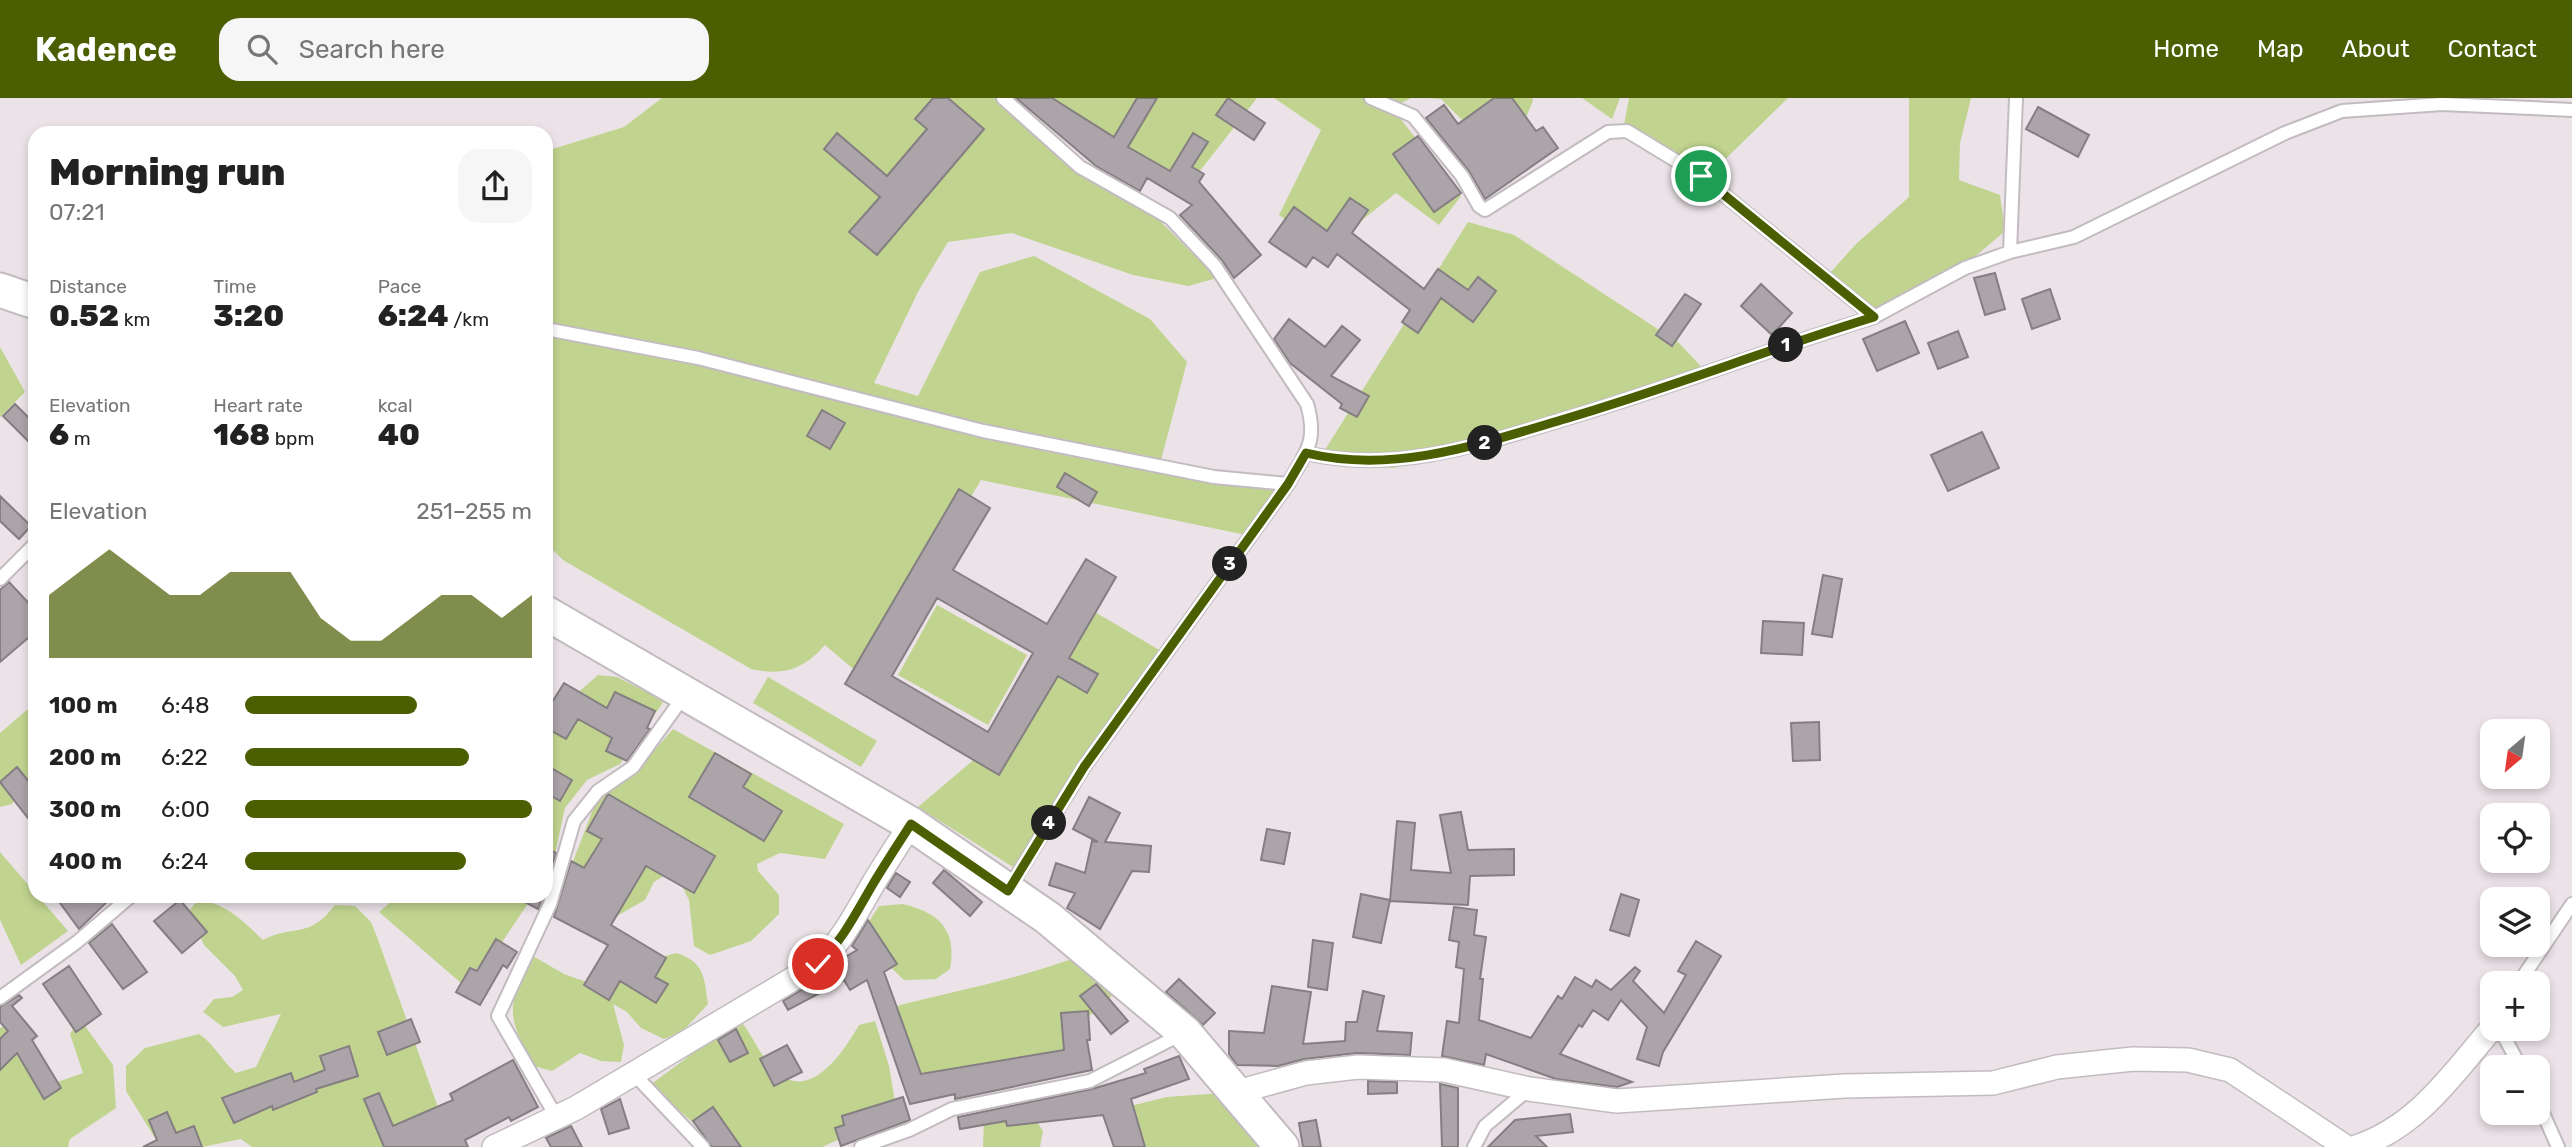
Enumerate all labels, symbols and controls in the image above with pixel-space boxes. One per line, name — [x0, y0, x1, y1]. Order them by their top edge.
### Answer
search box — [219, 18, 709, 81]
text: Kadence — [35, 30, 177, 69]
icon: search — [243, 30, 281, 68]
text: Search here — [299, 34, 445, 65]
text: Home — [2153, 35, 2219, 63]
text: Map — [2257, 35, 2304, 63]
text: About — [2342, 35, 2410, 63]
text: Contact — [2448, 35, 2537, 63]
pin — [1671, 146, 1731, 206]
text: Morning run — [49, 149, 286, 195]
button: share — [458, 149, 532, 223]
icon: arrive — [1682, 157, 1720, 195]
text: 07:21 — [49, 198, 105, 226]
text: Distance — [49, 275, 127, 298]
text: Time — [213, 275, 256, 298]
text: Pace — [378, 275, 421, 298]
text: 0.52 — [49, 298, 119, 334]
text: 3:20 — [213, 298, 284, 334]
text: 6:24 — [378, 298, 449, 334]
text: km — [119, 308, 151, 331]
text: /km — [449, 308, 489, 331]
pin: 1 — [1768, 328, 1803, 362]
text: 1 — [1781, 333, 1790, 356]
text: Elevation — [49, 394, 130, 417]
text: Heart rate — [213, 394, 303, 417]
text: kcal — [378, 394, 413, 417]
text: 6 — [49, 417, 69, 453]
text: 168 — [213, 417, 270, 453]
text: 40 — [378, 417, 420, 453]
pin: 2 — [1468, 426, 1502, 460]
text: m — [69, 427, 91, 450]
text: bpm — [270, 427, 314, 450]
text: 2 — [1478, 431, 1491, 454]
text: Elevation — [49, 497, 148, 525]
text: 251–255 m — [416, 497, 532, 525]
pin: 3 — [1212, 546, 1248, 582]
text: 3 — [1223, 552, 1236, 575]
text: 100 m — [49, 691, 118, 719]
text: 6:48 — [161, 691, 210, 719]
north arrow — [2480, 719, 2550, 789]
map controls — [2480, 719, 2550, 1125]
text: 200 m — [49, 743, 121, 771]
text: 6:22 — [161, 743, 208, 771]
text: 300 m — [49, 795, 121, 823]
text: 6:00 — [161, 795, 210, 823]
button: locate — [2480, 803, 2550, 873]
pin: 4 — [1032, 806, 1066, 840]
text: 4 — [1042, 811, 1055, 834]
text: 400 m — [49, 847, 122, 875]
text: 6:24 — [161, 847, 208, 875]
button: layers — [2480, 887, 2550, 957]
pin — [788, 934, 848, 994]
icon: check — [799, 945, 837, 983]
button: + — [2480, 971, 2550, 1041]
button: − — [2480, 1055, 2550, 1125]

